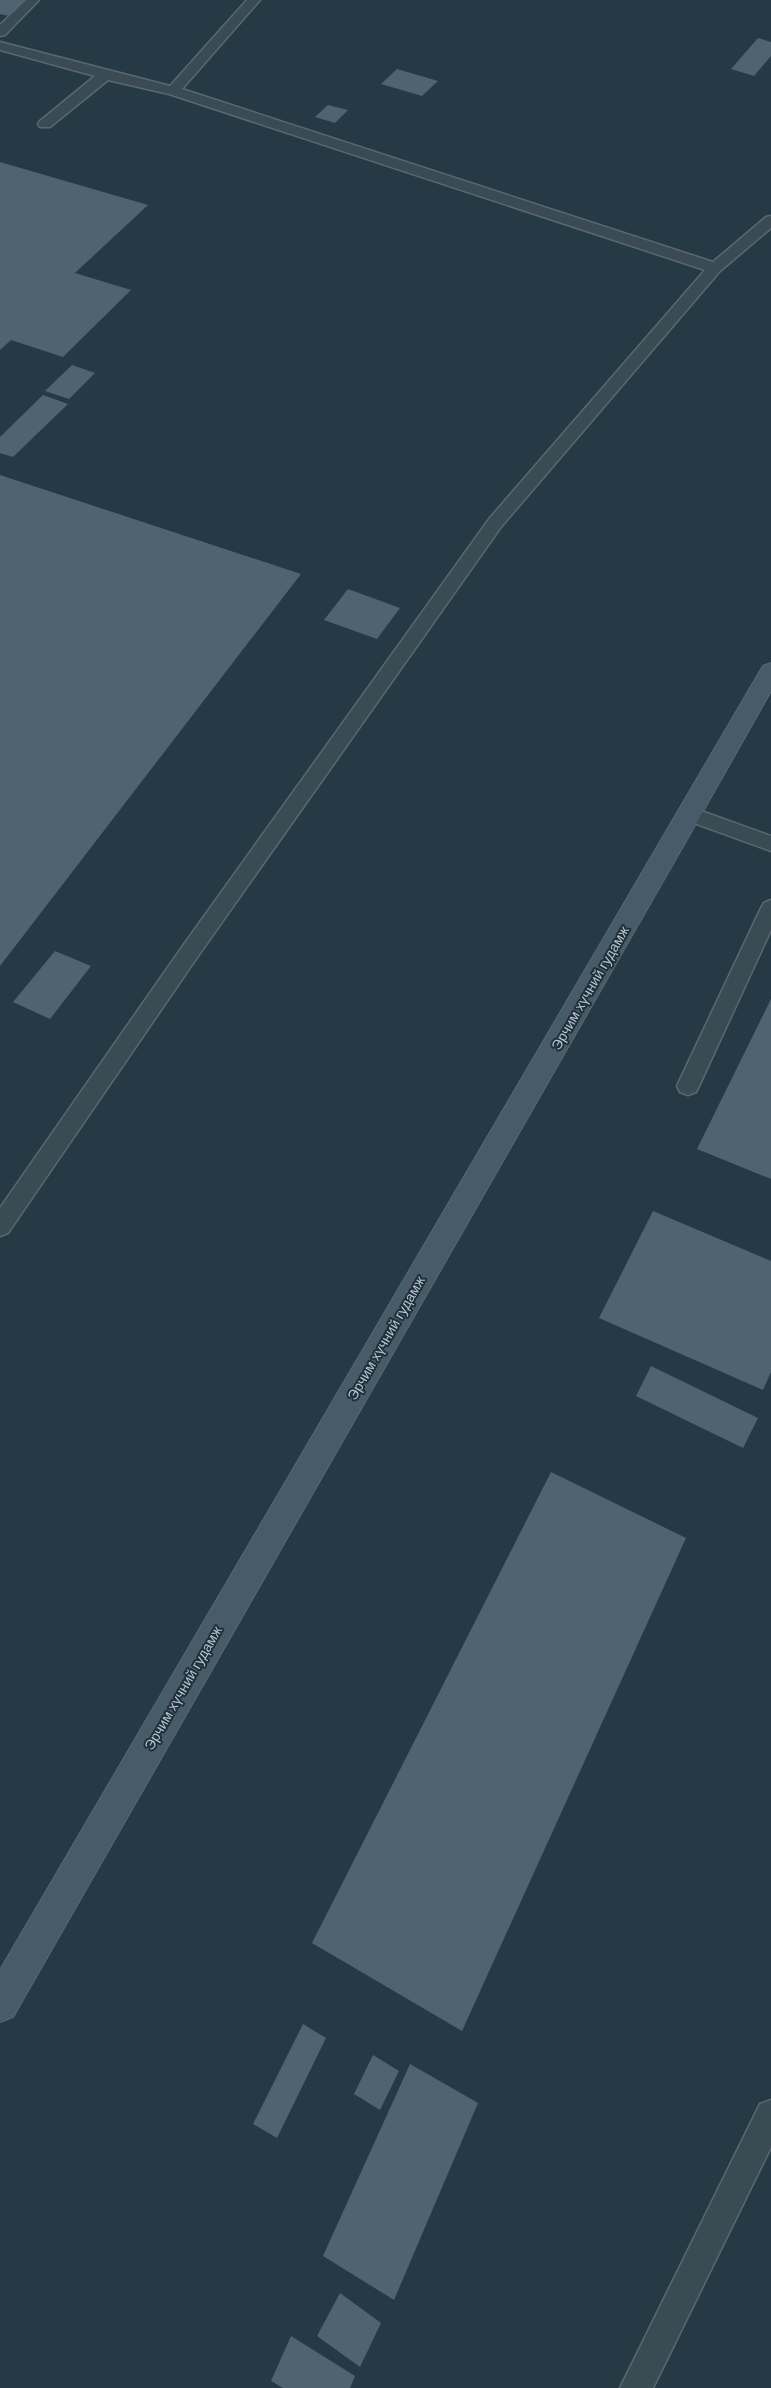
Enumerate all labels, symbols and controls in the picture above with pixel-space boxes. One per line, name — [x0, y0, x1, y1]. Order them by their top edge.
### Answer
street label: Эрчим хүчний гудамж — [548, 923, 632, 1053]
street label: Эрчим хүчний гудамж — [344, 1273, 428, 1403]
street label: Эрчим хүчний гудамж — [141, 1623, 225, 1753]

